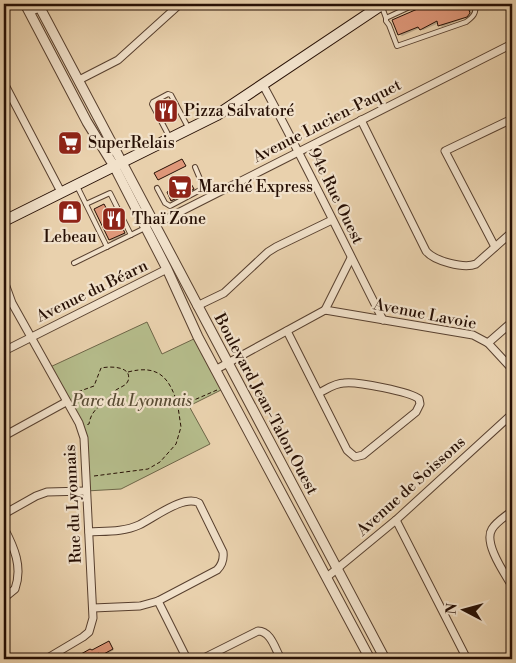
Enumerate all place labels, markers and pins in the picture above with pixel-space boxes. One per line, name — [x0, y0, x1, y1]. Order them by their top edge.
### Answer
restaurant icon: Pizza Salvatoré — [153, 98, 179, 124]
place label: Pizza Salvatoré — [184, 101, 294, 121]
supermarket icon: SuperRelais — [57, 130, 83, 156]
place label: SuperRelais — [88, 133, 175, 153]
supermarket icon: Marché Express — [167, 174, 193, 200]
place label: Marché Express — [198, 177, 313, 197]
shop icon: Lebeau — [57, 199, 83, 225]
restaurant icon: Thaï Zone — [101, 206, 127, 232]
place label: Thaï Zone — [132, 209, 206, 229]
place label: Lebeau — [43, 227, 97, 247]

